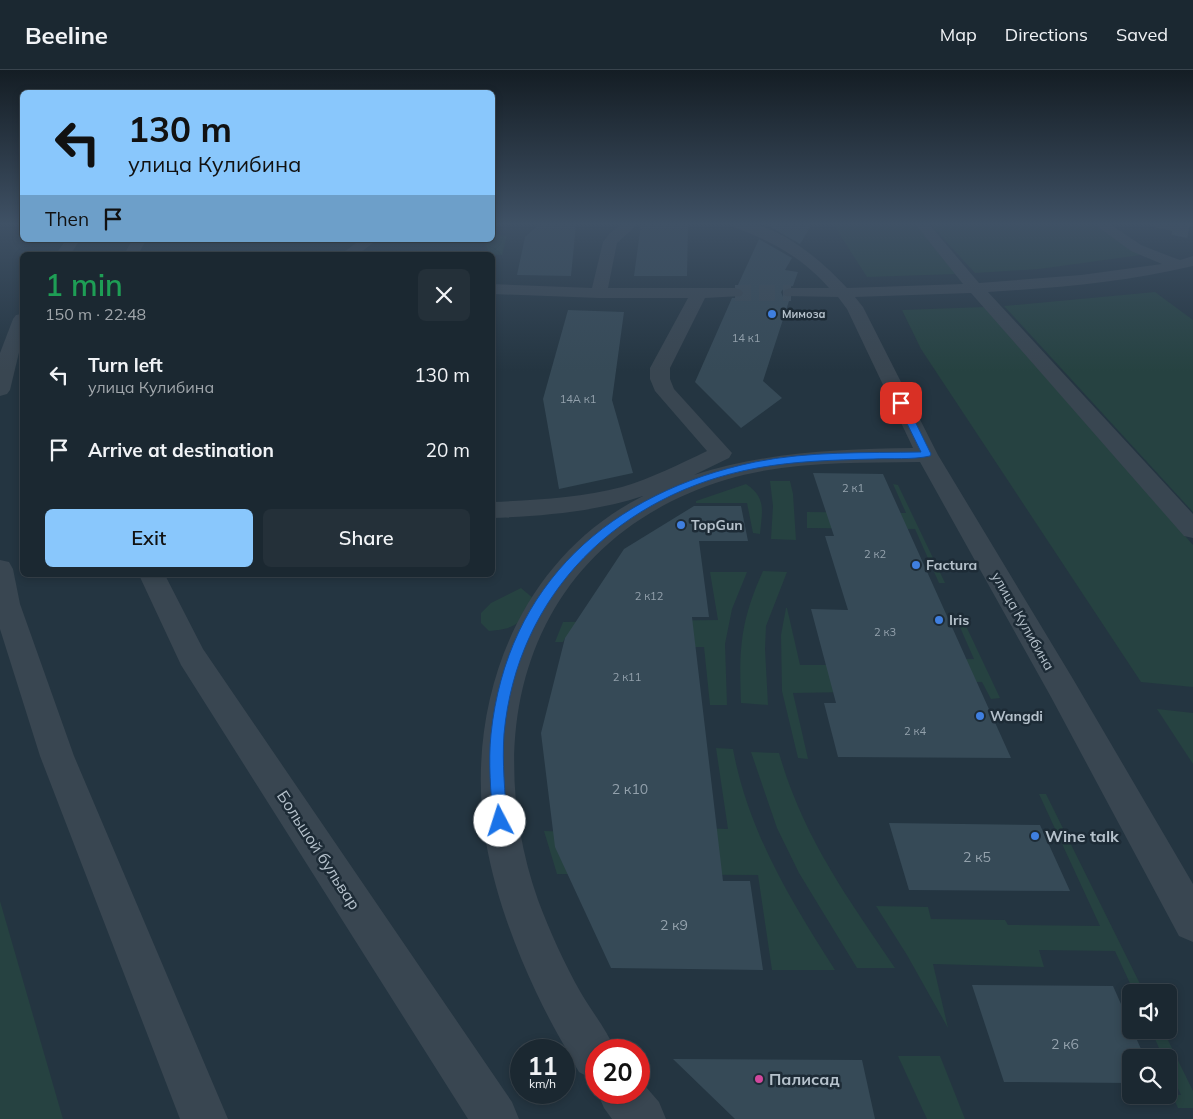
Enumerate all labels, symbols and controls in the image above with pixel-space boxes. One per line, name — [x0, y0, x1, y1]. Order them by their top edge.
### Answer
text: Beeline — [25, 20, 108, 50]
text: Map — [940, 23, 977, 46]
text: Directions — [1005, 23, 1088, 46]
text: Saved — [1116, 23, 1168, 46]
text: 130 m — [128, 107, 232, 151]
icon: left — [45, 110, 110, 175]
text: улица Кулибина — [128, 150, 302, 178]
icon: arrive — [99, 205, 127, 233]
text: Then — [45, 207, 89, 231]
text: 1 min — [45, 266, 123, 304]
button: close — [418, 269, 470, 321]
text: 150 m · 22:48 — [45, 304, 146, 324]
place label: Мимоза — [782, 307, 826, 321]
marker: Мимоза — [766, 308, 778, 320]
house number: 14 к1 — [732, 331, 760, 345]
text: Turn left — [88, 353, 163, 377]
icon: left — [45, 361, 73, 389]
text: 130 m — [414, 363, 470, 387]
text: улица Кулибина — [88, 377, 214, 397]
pin — [880, 382, 922, 424]
icon: arrive — [887, 389, 915, 417]
house number: 14А к1 — [560, 392, 596, 406]
icon: arrive — [45, 436, 73, 464]
text: Arrive at destination — [88, 438, 274, 462]
text: 20 m — [426, 438, 470, 462]
house number: 2 к1 — [842, 481, 864, 495]
button: Exit — [45, 509, 253, 567]
button: Share — [263, 509, 470, 567]
place label: TopGun — [691, 516, 743, 534]
marker: TopGun — [675, 519, 687, 531]
house number: 2 к2 — [864, 547, 886, 561]
place label: Factura — [926, 556, 977, 574]
marker: Factura — [910, 559, 922, 571]
street label: улица Кулибина — [988, 569, 1058, 673]
house number: 2 к12 — [635, 589, 664, 603]
place label: Iris — [949, 611, 969, 629]
marker: Iris — [933, 614, 945, 626]
house number: 2 к3 — [874, 625, 896, 639]
house number: 2 к11 — [613, 670, 641, 684]
place label: Wangdi — [990, 707, 1043, 725]
marker: Wangdi — [974, 710, 986, 722]
house number: 2 к4 — [904, 724, 926, 738]
house number: 2 к10 — [612, 780, 648, 798]
street label: Большой бульвар — [273, 787, 365, 913]
position arrow — [473, 794, 525, 846]
place label: Wine talk — [1045, 826, 1120, 846]
marker: Wine talk — [1029, 830, 1041, 842]
house number: 2 к5 — [963, 848, 991, 866]
house number: 2 к9 — [660, 916, 688, 934]
map controls — [1122, 984, 1177, 1104]
button: sound — [1122, 984, 1177, 1039]
house number: 2 к6 — [1051, 1035, 1079, 1053]
speed limit sign: 20 — [585, 1039, 650, 1104]
button: search — [1122, 1049, 1177, 1104]
text: 11 — [527, 1050, 558, 1081]
place label: Палисад — [769, 1069, 840, 1089]
marker: Палисад — [753, 1073, 765, 1085]
text: km/h — [529, 1076, 556, 1091]

